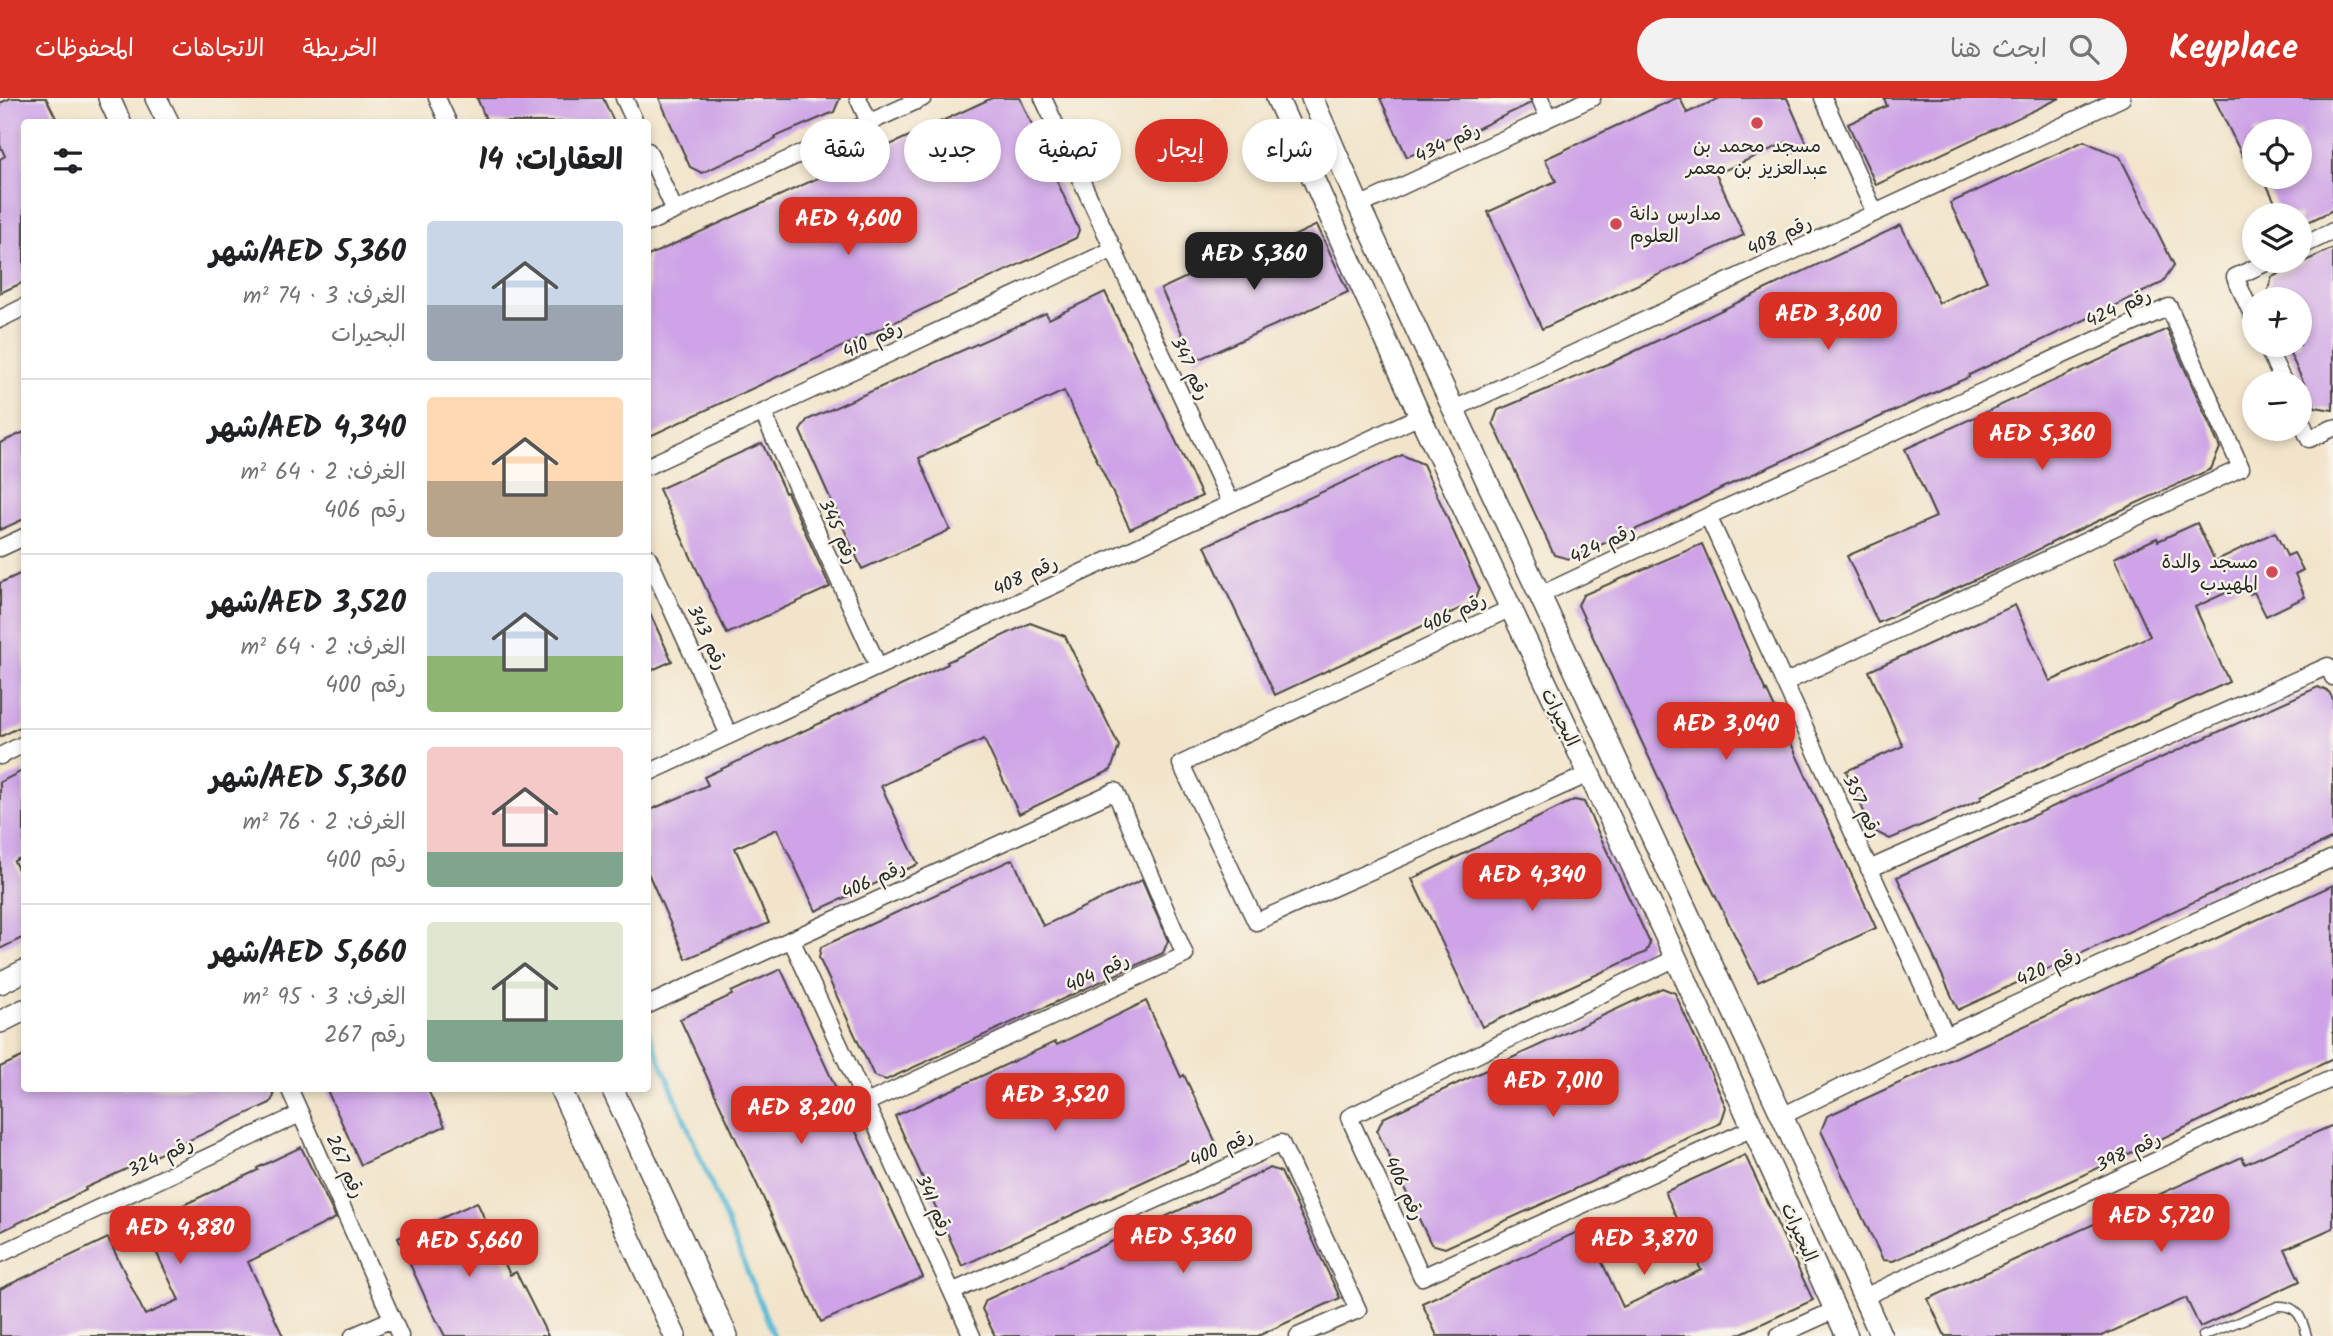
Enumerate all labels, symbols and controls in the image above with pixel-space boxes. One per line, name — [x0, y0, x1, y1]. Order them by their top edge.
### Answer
search box — [1637, 18, 2127, 81]
text: Keyplace — [2169, 23, 2298, 76]
text: ابحث هنا — [1950, 29, 2047, 71]
text: المحفوظات — [35, 30, 134, 69]
text: الاتجاهات — [172, 30, 265, 69]
text: الخريطة — [303, 30, 377, 69]
icon: search — [2065, 30, 2103, 68]
marker: مسجد محمد بن عبدالعزيز بن معمر — [1749, 115, 1765, 131]
street label: رقم 434 — [1410, 116, 1485, 172]
chip: شقة — [800, 119, 890, 182]
chip: جديد — [904, 119, 1001, 182]
chip: تصفية — [1015, 119, 1121, 182]
chip: إيجار — [1135, 119, 1228, 182]
chip: شراء — [1242, 119, 1337, 182]
map controls — [2242, 119, 2312, 441]
button: locate — [2242, 119, 2312, 189]
place label: مسجد محمد بن عبدالعزيز بن معمر — [1684, 132, 1828, 184]
text: العقارات: 14 — [478, 137, 623, 185]
icon: filters — [49, 142, 87, 180]
pin: AED 4,600 — [768, 198, 928, 257]
place label: مدارس دانة العلوم — [1630, 200, 1721, 252]
text: AED 4,600 — [795, 202, 901, 238]
button: layers — [2242, 203, 2312, 273]
street label: رقم 408 — [1742, 209, 1817, 265]
marker: مدارس دانة العلوم — [1608, 216, 1624, 232]
text: AED 5,360/شهر — [210, 229, 406, 277]
pin: AED 5,360 — [1174, 232, 1334, 292]
text: AED 5,360 — [1201, 237, 1307, 273]
icon: home — [483, 249, 567, 333]
text: الغرف: 3 · 74 m² — [243, 279, 406, 315]
street label: رقم 424 — [2081, 281, 2157, 337]
button: + — [2242, 287, 2312, 357]
pin: AED 3,600 — [1748, 292, 1908, 352]
text: AED 3,600 — [1775, 297, 1881, 333]
street label: رقم 410 — [838, 314, 908, 368]
text: البحيرات — [331, 317, 406, 353]
street label: رقم 347 — [1161, 332, 1217, 406]
button: − — [2242, 371, 2312, 441]
text: AED 4,340/شهر — [208, 405, 406, 453]
pin: AED 5,360 — [1962, 412, 2122, 472]
text: AED 5,360 — [1989, 417, 2095, 453]
icon: home — [483, 425, 567, 509]
text: الغرف: 2 · 64 m² — [241, 455, 406, 491]
text: رقم 406 — [324, 493, 406, 529]
street label: رقم 345 — [809, 494, 865, 569]
street label: رقم 424 — [1565, 517, 1641, 573]
place label: مسجد والدة المهيدب — [2162, 548, 2258, 600]
street label: رقم 408 — [988, 549, 1063, 605]
marker: مسجد والدة المهيدب — [2264, 564, 2280, 580]
text: AED 3,520/شهر — [208, 580, 406, 628]
street label: رقم 406 — [1418, 586, 1492, 642]
icon: home — [483, 600, 567, 684]
street label: رقم 343 — [678, 600, 734, 676]
text: الغرف: 2 · 64 m² — [241, 630, 406, 666]
text: رقم 400 — [325, 668, 406, 704]
street label: البحيرات — [1532, 683, 1586, 752]
pin: AED 3,040 — [1646, 702, 1806, 762]
text: AED 3,040 — [1673, 707, 1779, 743]
text: AED 5,360/شهر — [210, 755, 406, 803]
street label: رقم 357 — [1833, 770, 1889, 844]
icon: home — [483, 775, 567, 859]
text: الغرف: 2 · 76 m² — [243, 805, 406, 841]
text: رقم 400 — [325, 843, 406, 879]
street label: رقم 406 — [837, 853, 911, 909]
pin: AED 4,340 — [1452, 854, 1612, 913]
text: AED 4,340 — [1479, 858, 1585, 894]
text: AED 5,660/شهر — [210, 930, 406, 978]
street label: رقم 420 — [2012, 940, 2086, 996]
street label: رقم 404 — [1061, 946, 1135, 1002]
icon: home — [483, 950, 567, 1034]
text: الغرف: 3 · 95 m² — [243, 980, 406, 1016]
text: رقم 267 — [324, 1018, 406, 1054]
pin: AED 7,010 — [1473, 1060, 1633, 1119]
text: AED 7,010 — [1504, 1064, 1602, 1100]
pin: AED 3,520 — [975, 1074, 1135, 1133]
text: AED 3,520 — [1002, 1078, 1108, 1114]
pin: AED 8,200 — [721, 1086, 881, 1146]
text: AED 8,200 — [747, 1091, 855, 1127]
street label: رقم 400 — [1185, 1122, 1258, 1176]
street label: رقم 398 — [2091, 1125, 2166, 1181]
street label: رقم 324 — [123, 1130, 199, 1186]
street label: رقم 267 — [317, 1130, 372, 1204]
street label: رقم 406 — [1375, 1152, 1431, 1226]
street label: رقم 341 — [906, 1170, 960, 1241]
pin: AED 5,720 — [2081, 1194, 2241, 1254]
street label: البحيرات — [1772, 1198, 1824, 1267]
text: AED 5,720 — [2108, 1199, 2214, 1235]
pin: AED 4,880 — [100, 1206, 260, 1266]
text: AED 4,880 — [126, 1211, 234, 1247]
pin: AED 5,360 — [1103, 1216, 1263, 1275]
pin: AED 3,870 — [1564, 1218, 1724, 1277]
pin: AED 5,660 — [389, 1220, 549, 1279]
text: AED 5,360 — [1130, 1220, 1236, 1256]
text: AED 3,870 — [1591, 1222, 1697, 1258]
text: AED 5,660 — [416, 1224, 522, 1260]

